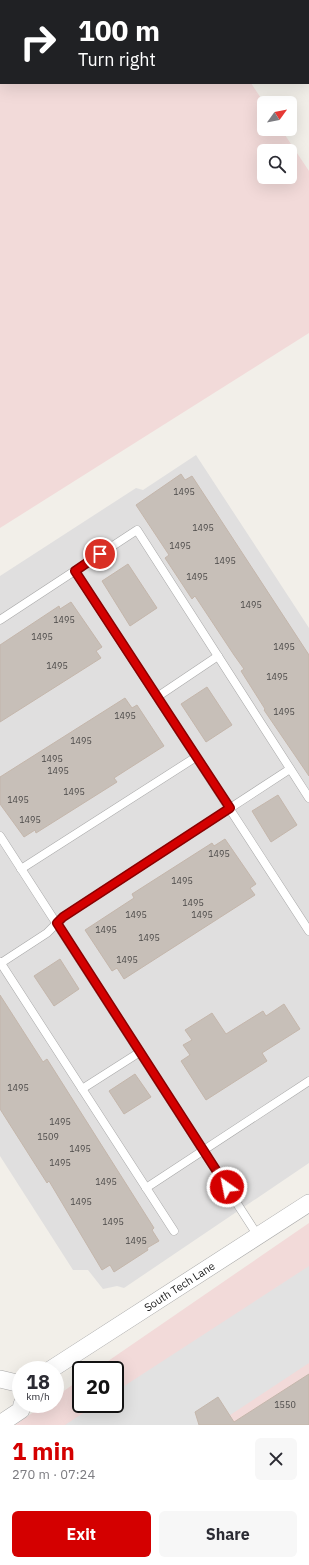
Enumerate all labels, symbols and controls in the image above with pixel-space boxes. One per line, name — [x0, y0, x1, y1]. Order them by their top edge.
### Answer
text: 100 m — [78, 12, 160, 49]
icon: right — [12, 16, 64, 68]
text: Turn right — [78, 48, 156, 71]
north arrow — [257, 96, 297, 136]
map controls — [257, 96, 297, 184]
button: search — [257, 144, 297, 184]
house number: 1495 — [173, 486, 195, 497]
house number: 1495 — [192, 522, 214, 533]
pin — [83, 537, 117, 571]
house number: 1495 — [169, 540, 191, 551]
icon: arrive — [89, 543, 111, 565]
house number: 1495 — [214, 555, 236, 566]
house number: 1495 — [186, 571, 208, 582]
house number: 1495 — [240, 599, 262, 610]
house number: 1495 — [53, 614, 75, 625]
house number: 1495 — [31, 631, 53, 642]
house number: 1495 — [273, 641, 295, 652]
house number: 1495 — [46, 660, 68, 671]
house number: 1495 — [266, 671, 288, 682]
house number: 1495 — [273, 706, 295, 717]
house number: 1495 — [114, 710, 136, 721]
house number: 1495 — [70, 735, 92, 746]
house number: 1495 — [41, 753, 63, 764]
house number: 1495 — [47, 765, 69, 776]
house number: 1495 — [63, 786, 85, 797]
house number: 1495 — [7, 794, 29, 805]
house number: 1495 — [19, 814, 41, 825]
house number: 1495 — [208, 848, 230, 859]
house number: 1495 — [171, 875, 193, 886]
house number: 1495 — [182, 897, 204, 908]
house number: 1495 — [125, 909, 147, 920]
house number: 1495 — [191, 909, 213, 920]
house number: 1495 — [95, 924, 117, 935]
house number: 1495 — [138, 932, 160, 943]
house number: 1495 — [116, 954, 138, 965]
house number: 1495 — [7, 1082, 29, 1093]
house number: 1495 — [49, 1116, 71, 1127]
house number: 1509 — [37, 1131, 59, 1142]
house number: 1495 — [69, 1143, 91, 1154]
house number: 1495 — [49, 1157, 71, 1168]
position arrow — [206, 1166, 248, 1208]
house number: 1495 — [95, 1176, 117, 1187]
house number: 1495 — [70, 1196, 92, 1207]
house number: 1495 — [102, 1216, 124, 1227]
house number: 1495 — [125, 1235, 147, 1246]
street label: South Tech Lane — [141, 1259, 217, 1314]
speed limit sign: 20 — [72, 1361, 124, 1413]
text: 18 — [26, 1368, 50, 1395]
text: km/h — [26, 1390, 50, 1403]
house number: 1550 — [274, 1399, 296, 1410]
text: 1 min — [12, 1435, 75, 1467]
button: close — [255, 1438, 297, 1480]
text: 270 m · 07:24 — [12, 1466, 95, 1483]
button: Exit — [12, 1511, 151, 1557]
button: Share — [159, 1511, 297, 1557]

